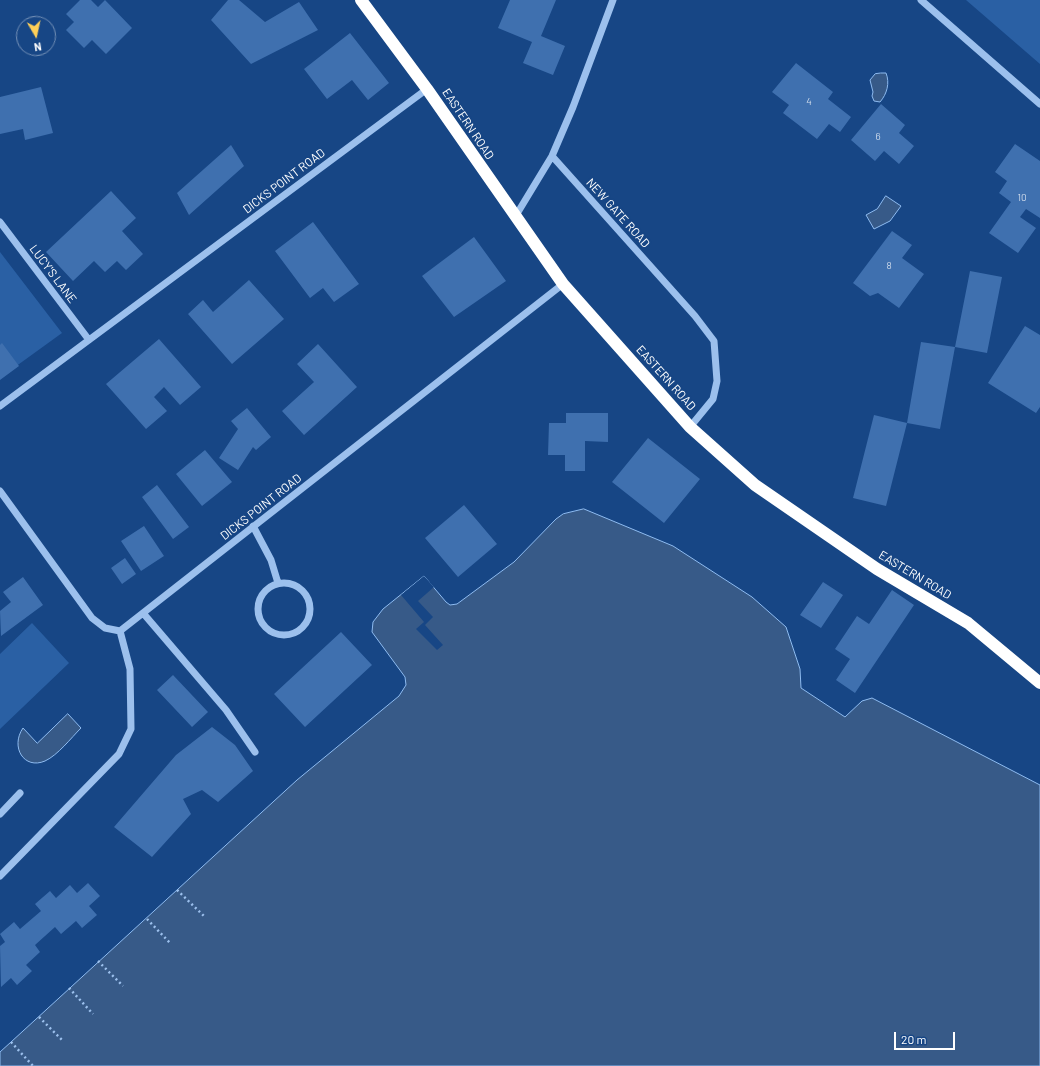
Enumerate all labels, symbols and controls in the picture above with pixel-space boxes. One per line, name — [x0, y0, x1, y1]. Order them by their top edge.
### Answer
north arrow — [16, 16, 56, 56]
text: N — [33, 40, 42, 54]
street label: EASTERN ROAD — [439, 86, 497, 162]
house number: 4 — [806, 96, 812, 108]
house number: 6 — [875, 131, 881, 143]
street label: DICKS POINT ROAD — [240, 145, 328, 217]
street label: NEW GATE ROAD — [583, 175, 653, 251]
house number: 10 — [1017, 192, 1027, 204]
street label: LUCY'S LANE — [26, 242, 80, 306]
house number: 8 — [886, 260, 892, 272]
street label: EASTERN ROAD — [633, 343, 699, 413]
street label: DICKS POINT ROAD — [218, 471, 304, 543]
street label: EASTERN ROAD — [876, 548, 954, 602]
scale bar — [896, 1024, 957, 1050]
text: 20 m — [901, 1032, 927, 1046]

